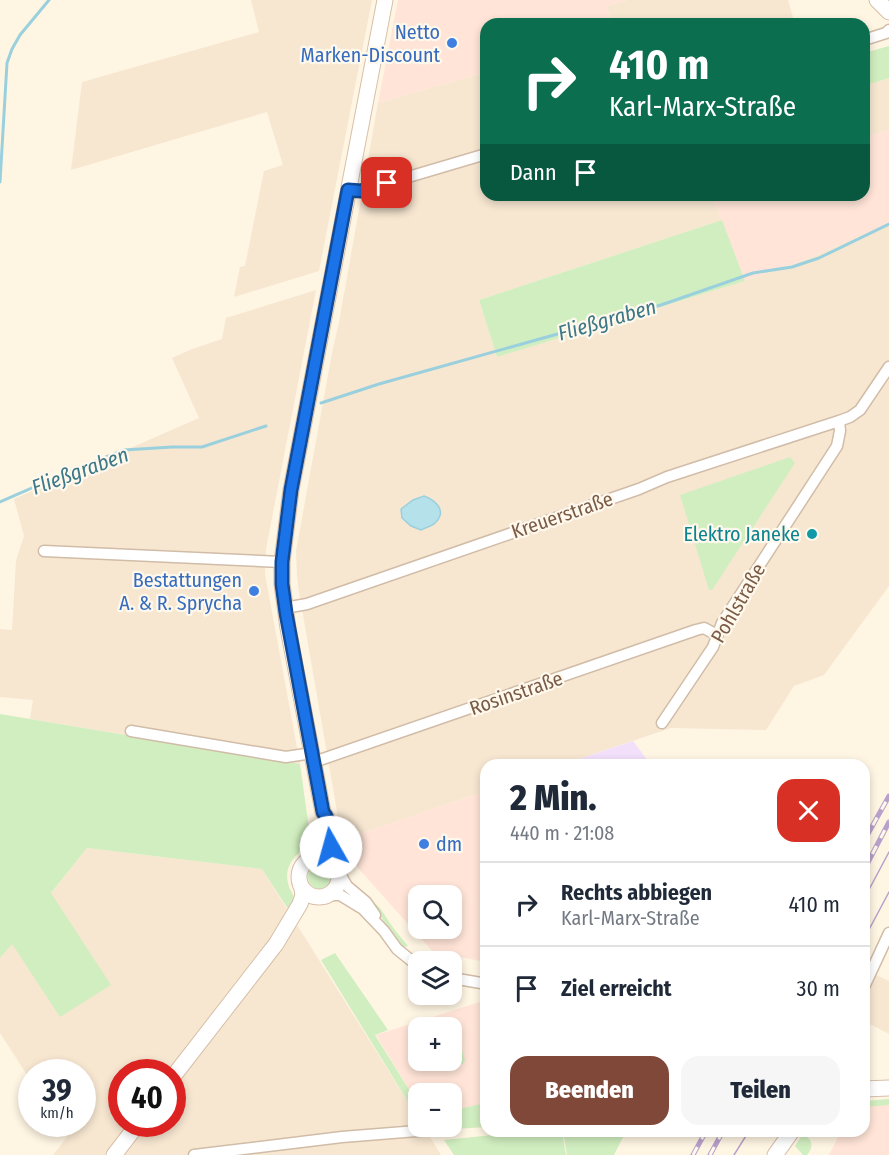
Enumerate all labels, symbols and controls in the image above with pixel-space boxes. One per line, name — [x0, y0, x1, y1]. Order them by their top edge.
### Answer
place label: Netto Marken-Discount — [301, 20, 440, 67]
marker: Netto Marken-Discount — [445, 36, 459, 50]
text: 410 m — [609, 40, 709, 90]
icon: right — [510, 42, 588, 120]
text: Karl-Marx-Straße — [609, 91, 796, 123]
icon: arrive — [569, 156, 602, 189]
pin — [361, 157, 412, 208]
text: Dann — [510, 159, 557, 186]
icon: arrive — [370, 166, 403, 199]
water label: Fließgraben — [555, 294, 659, 346]
water label: Fließgraben — [28, 441, 132, 501]
street label: Kreuerstraße — [508, 486, 616, 544]
place label: Elektro Janeke — [684, 522, 800, 546]
marker: Elektro Janeke — [805, 527, 819, 541]
street label: Pohlstraße — [706, 559, 770, 647]
place label: Bestattungen A. & R. Sprycha — [119, 568, 242, 615]
marker: Bestattungen A. & R. Sprycha — [247, 584, 261, 598]
street label: Rosinstraße — [466, 666, 566, 720]
text: 2 Min. — [510, 776, 597, 820]
button: close — [777, 779, 840, 842]
position arrow — [299, 815, 363, 879]
text: 440 m · 21:08 — [510, 821, 614, 845]
place label: dm — [436, 832, 462, 856]
marker: dm — [417, 837, 431, 851]
text: Rechts abbiegen — [561, 879, 712, 906]
map controls — [408, 885, 462, 1137]
button: search — [408, 885, 462, 939]
icon: right — [510, 888, 543, 921]
text: 410 m — [788, 891, 840, 918]
text: Karl-Marx-Straße — [561, 906, 700, 930]
button: layers — [408, 951, 462, 1005]
icon: arrive — [510, 972, 543, 1005]
text: Ziel erreicht — [561, 975, 672, 1002]
text: 30 m — [797, 975, 840, 1002]
button: + — [408, 1017, 462, 1071]
button: Beenden — [510, 1056, 669, 1125]
button: Teilen — [681, 1056, 840, 1125]
speed limit sign: 40 — [108, 1059, 186, 1137]
text: 39 — [42, 1073, 72, 1109]
button: − — [408, 1083, 462, 1137]
text: km/h — [40, 1104, 74, 1122]

